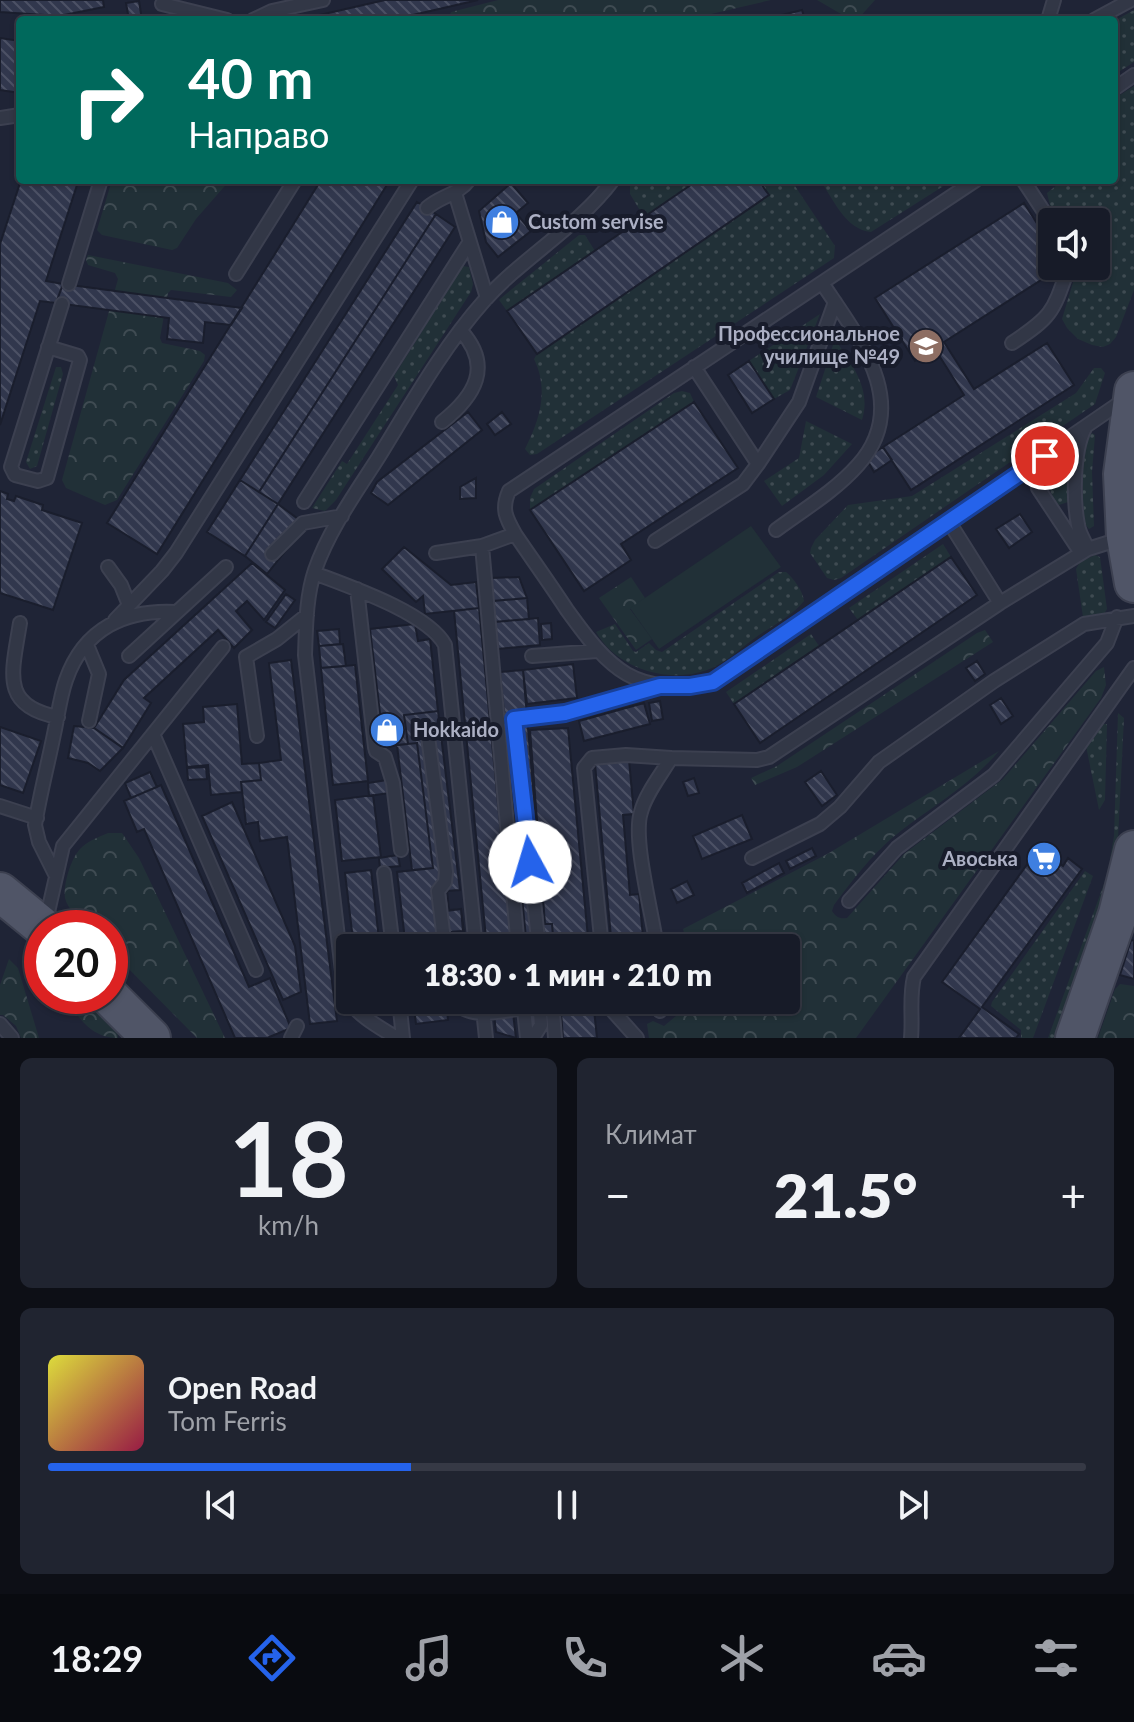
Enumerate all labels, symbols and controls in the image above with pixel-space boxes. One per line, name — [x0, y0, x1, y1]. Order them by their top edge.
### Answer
text: 40 m — [188, 44, 313, 111]
icon: right — [56, 48, 160, 152]
text: Направо — [188, 112, 329, 156]
shop icon: Custom servise — [483, 203, 521, 241]
map controls — [1038, 208, 1110, 280]
button: sound — [1038, 208, 1110, 280]
place label: Custom servise — [528, 209, 664, 233]
place label: Профессиональное училище №49 — [718, 321, 900, 368]
school or university icon: Профессиональное училище №49 — [907, 327, 945, 365]
pin — [1011, 422, 1079, 490]
icon: arrive — [1023, 434, 1067, 478]
shop icon: Hokkaido — [368, 711, 406, 749]
place label: Hokkaido — [413, 717, 499, 741]
position arrow — [488, 820, 572, 904]
supermarket icon: Авоська — [1025, 840, 1063, 878]
place label: Авоська — [941, 846, 1018, 870]
speed limit sign: 20 — [24, 910, 128, 1014]
text: 18:30 · 1 мин · 210 m — [424, 956, 712, 992]
text: 18 — [228, 1094, 349, 1219]
text: Климат — [605, 1118, 697, 1150]
text: 21.5° — [774, 1159, 917, 1231]
text: − — [605, 1169, 631, 1221]
text: + — [1060, 1169, 1086, 1221]
text: km/h — [258, 1209, 319, 1241]
text: Open Road — [168, 1369, 317, 1405]
text: Tom Ferris — [168, 1405, 287, 1437]
icon: previous — [199, 1483, 243, 1527]
icon: pause — [545, 1483, 589, 1527]
icon: next — [891, 1483, 935, 1527]
icon: directions — [244, 1630, 300, 1686]
icon: music — [401, 1630, 457, 1686]
icon: phone — [557, 1630, 613, 1686]
icon: climate — [714, 1630, 770, 1686]
icon: car — [871, 1630, 927, 1686]
icon: filters — [1028, 1630, 1084, 1686]
text: 18:29 — [50, 1636, 143, 1680]

